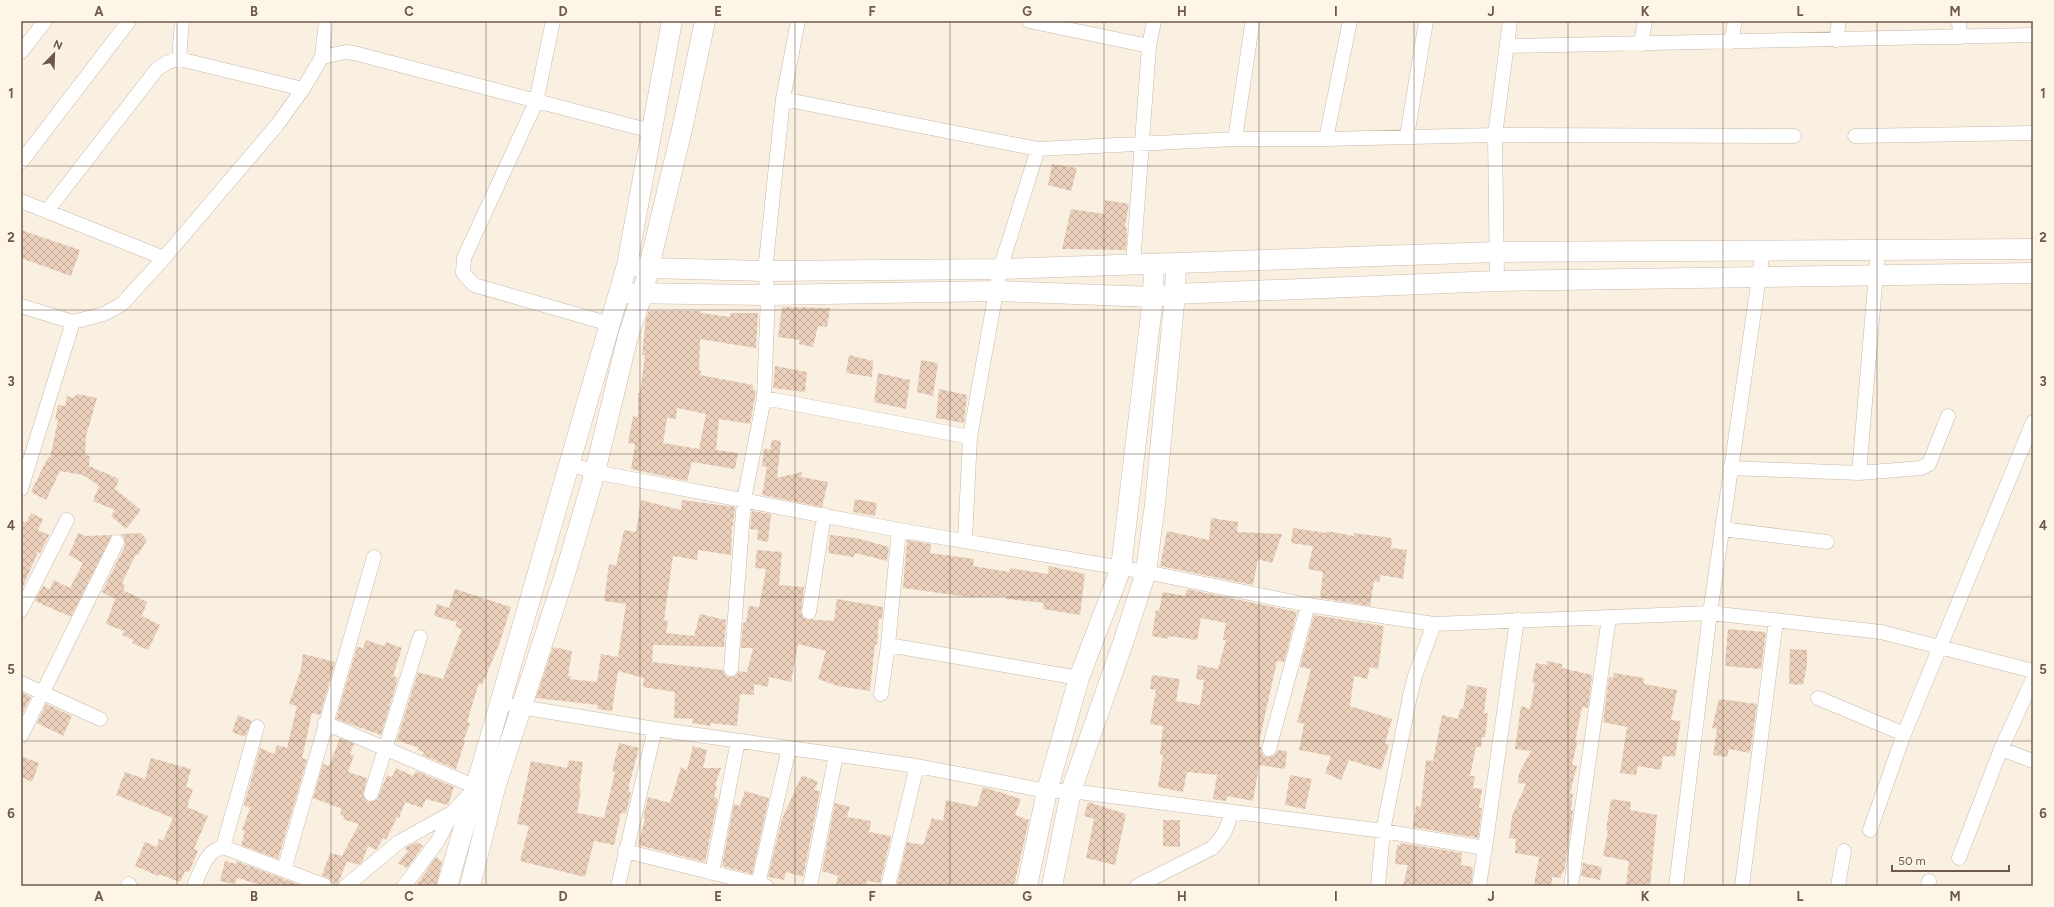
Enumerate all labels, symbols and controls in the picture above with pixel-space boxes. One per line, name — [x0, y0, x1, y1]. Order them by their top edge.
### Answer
text: A — [94, 4, 104, 19]
text: B — [250, 4, 258, 19]
text: C — [404, 4, 414, 19]
text: D — [558, 4, 568, 19]
text: E — [714, 4, 722, 19]
text: F — [868, 4, 876, 19]
text: G — [1022, 4, 1032, 19]
text: H — [1177, 4, 1187, 19]
text: I — [1334, 4, 1338, 19]
text: J — [1487, 4, 1495, 19]
text: K — [1641, 4, 1650, 19]
text: L — [1797, 4, 1804, 19]
text: M — [1949, 4, 1961, 19]
north arrow — [34, 34, 74, 74]
text: N — [51, 38, 64, 53]
text: 1 — [8, 86, 14, 101]
text: 1 — [2040, 86, 2046, 101]
text: 2 — [7, 230, 15, 245]
text: 2 — [2039, 230, 2047, 245]
text: 3 — [7, 374, 15, 389]
text: 3 — [2039, 374, 2047, 389]
text: 4 — [7, 518, 15, 533]
text: 4 — [2039, 518, 2047, 533]
text: 5 — [7, 662, 15, 677]
text: 5 — [2039, 662, 2047, 677]
text: 6 — [7, 806, 15, 821]
text: 6 — [2039, 806, 2047, 821]
scale bar — [1892, 847, 2009, 873]
text: 50 m — [1898, 854, 1926, 868]
text: A — [94, 889, 104, 904]
text: B — [250, 889, 258, 904]
text: C — [404, 889, 414, 904]
text: D — [558, 889, 568, 904]
text: E — [714, 889, 722, 904]
text: F — [868, 889, 876, 904]
text: G — [1022, 889, 1032, 904]
text: H — [1177, 889, 1187, 904]
text: I — [1334, 889, 1338, 904]
text: J — [1487, 889, 1495, 904]
text: K — [1641, 889, 1650, 904]
text: L — [1797, 889, 1804, 904]
text: M — [1949, 889, 1961, 904]

